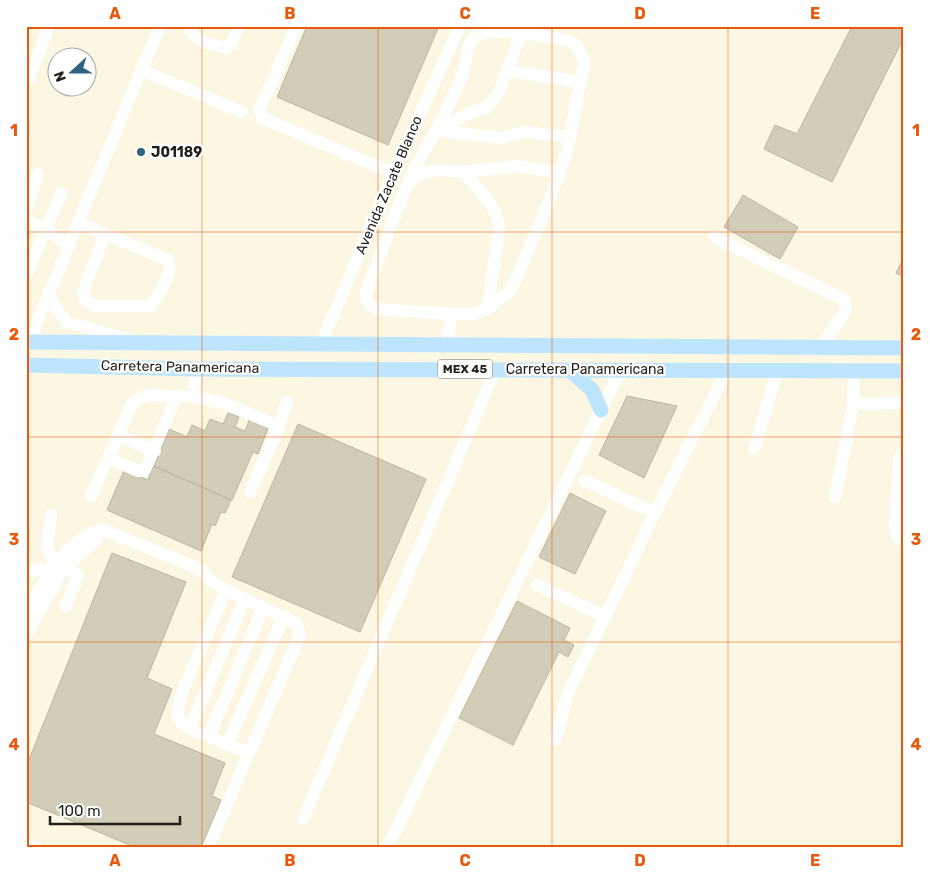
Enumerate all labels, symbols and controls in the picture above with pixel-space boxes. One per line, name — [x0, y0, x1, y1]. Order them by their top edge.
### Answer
text: A — [109, 4, 121, 23]
text: B — [284, 4, 296, 23]
text: C — [459, 4, 471, 23]
text: D — [634, 4, 646, 23]
text: E — [810, 4, 820, 23]
north arrow — [48, 48, 98, 98]
text: N — [51, 69, 70, 84]
street label: Avenida Zacate Blanco — [352, 113, 426, 257]
text: 1 — [10, 121, 18, 140]
text: 1 — [912, 121, 920, 140]
place label: J01189 — [151, 144, 202, 161]
marker: J01189 — [135, 146, 147, 158]
text: 2 — [9, 325, 19, 344]
text: 2 — [911, 325, 921, 344]
street label: Carretera Panamericana — [101, 357, 259, 377]
road number: MEX 45 — [438, 359, 492, 378]
street label: Carretera Panamericana — [506, 361, 664, 378]
text: 3 — [9, 530, 19, 549]
text: 3 — [911, 530, 921, 549]
text: 4 — [9, 735, 20, 754]
text: 4 — [911, 735, 922, 754]
scale bar — [50, 794, 180, 826]
text: 100 m — [58, 802, 100, 820]
text: A — [109, 851, 121, 870]
text: B — [284, 851, 296, 870]
text: C — [459, 851, 471, 870]
text: D — [634, 851, 646, 870]
text: E — [810, 851, 820, 870]

